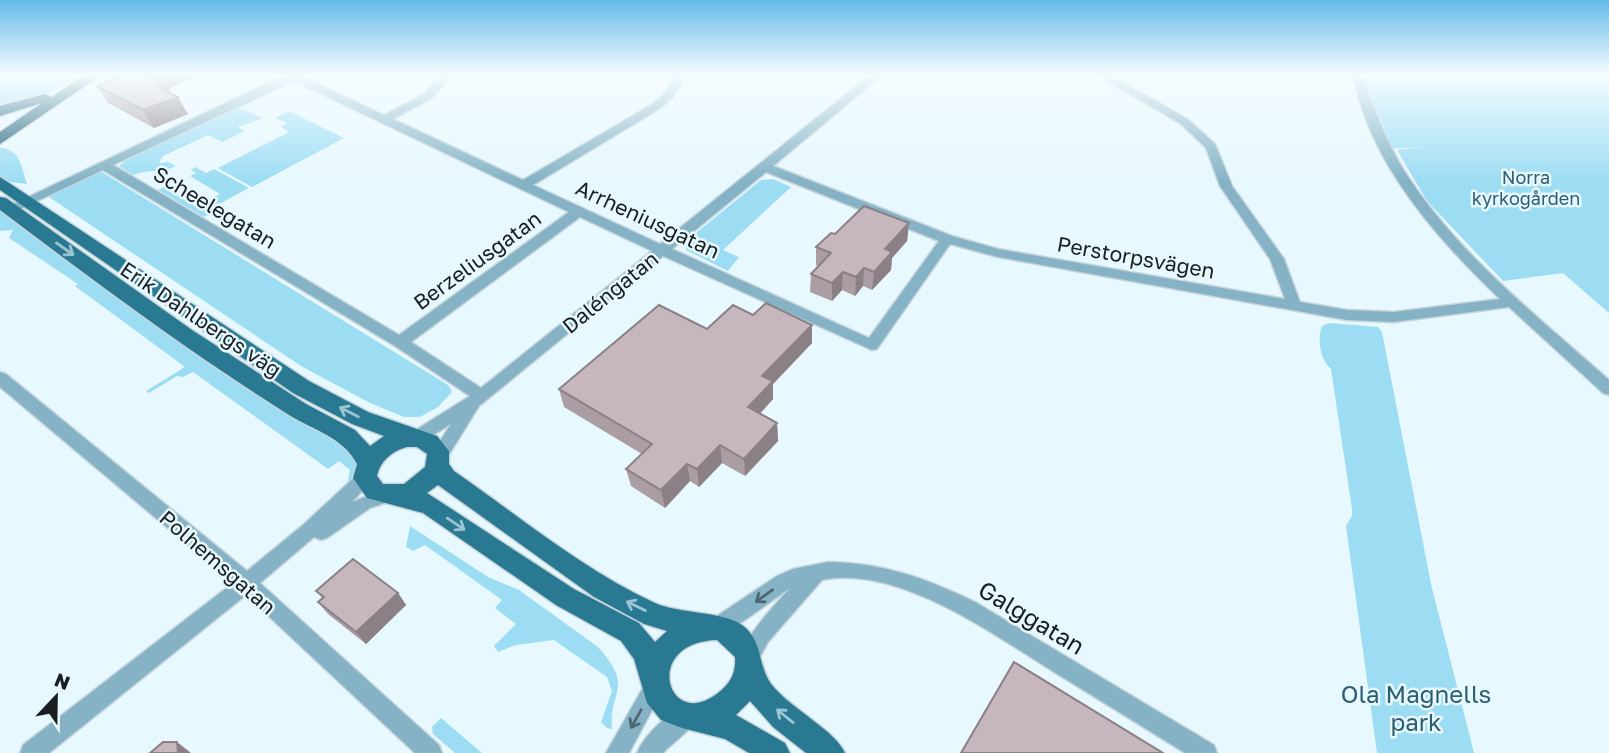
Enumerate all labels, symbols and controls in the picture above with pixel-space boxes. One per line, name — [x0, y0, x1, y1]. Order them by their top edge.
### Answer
street label: Scheelegatan — [149, 160, 281, 254]
park label: Norra kyrkogården — [1472, 166, 1580, 209]
street label: Arrheniusgatan — [572, 174, 724, 264]
street label: Berzeliusgatan — [408, 205, 546, 315]
street label: Perstorpsvägen — [1055, 230, 1217, 284]
one-way arrow — [55, 242, 74, 256]
street label: Daléngatan — [557, 245, 663, 339]
street label: Erik Dahlbergs väg — [116, 256, 286, 382]
one-way arrow — [339, 405, 360, 418]
street label: Polhemsgatan — [155, 504, 281, 620]
one-way arrow — [446, 517, 465, 531]
street label: Galggatan — [974, 574, 1090, 660]
one-way arrow — [755, 589, 774, 603]
one-way arrow — [626, 599, 647, 612]
north arrow — [21, 662, 91, 732]
text: N — [52, 667, 74, 694]
park label: Ola Magnells park — [1341, 679, 1491, 736]
one-way arrow — [776, 708, 794, 724]
one-way arrow — [629, 709, 643, 729]

